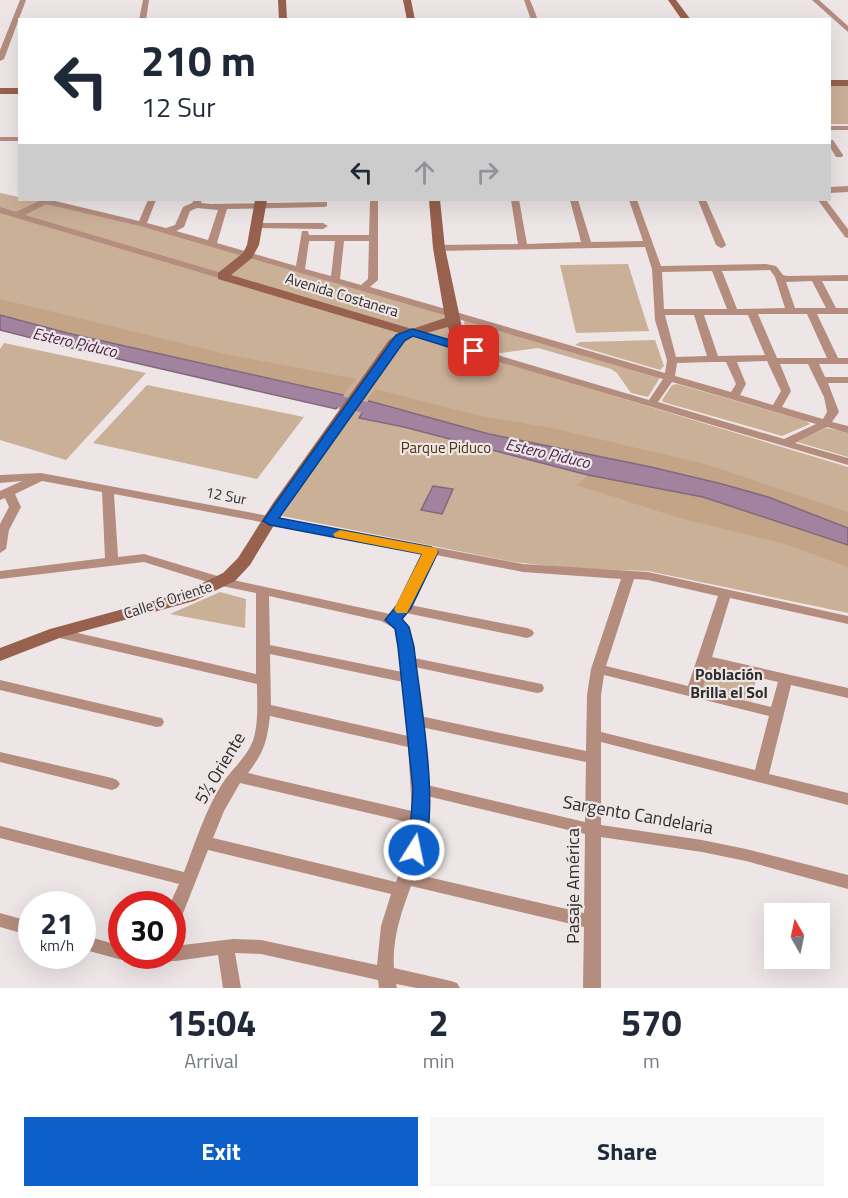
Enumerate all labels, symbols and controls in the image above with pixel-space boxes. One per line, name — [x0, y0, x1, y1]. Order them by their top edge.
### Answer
text: 210 m — [141, 28, 256, 92]
icon: left — [42, 42, 120, 120]
text: 12 Sur — [141, 86, 216, 127]
icon: left — [345, 156, 378, 189]
icon: ahead — [408, 156, 441, 189]
icon: right — [471, 156, 504, 189]
street label: Avenida Costanera — [283, 266, 402, 323]
water label: Estero Piduco — [30, 321, 121, 364]
pin — [448, 325, 499, 376]
icon: arrive — [457, 334, 490, 367]
water label: Estero Piduco — [503, 432, 594, 475]
park label: Parque Piduco — [401, 436, 491, 459]
street label: 12 Sur — [204, 480, 249, 511]
street label: Calle 6 Oriente — [121, 574, 215, 625]
district label: Población Brilla el Sol — [690, 662, 768, 704]
street label: 5½ Oriente — [187, 727, 252, 809]
street label: Sargento Candelaria — [561, 788, 715, 841]
position arrow — [382, 818, 446, 882]
street label: Pasaje América — [559, 828, 586, 944]
speed limit sign: 30 — [108, 891, 186, 969]
text: 21 — [40, 900, 74, 946]
north arrow — [764, 903, 830, 969]
map controls — [764, 903, 830, 969]
text: km/h — [40, 934, 74, 957]
text: 15:04 — [166, 995, 256, 1050]
text: 2 — [429, 995, 449, 1050]
text: 570 — [621, 995, 682, 1050]
text: Arrival — [184, 1045, 239, 1076]
text: min — [423, 1045, 455, 1076]
text: m — [643, 1045, 660, 1076]
button: Exit — [24, 1117, 418, 1186]
button: Share — [430, 1117, 824, 1186]

